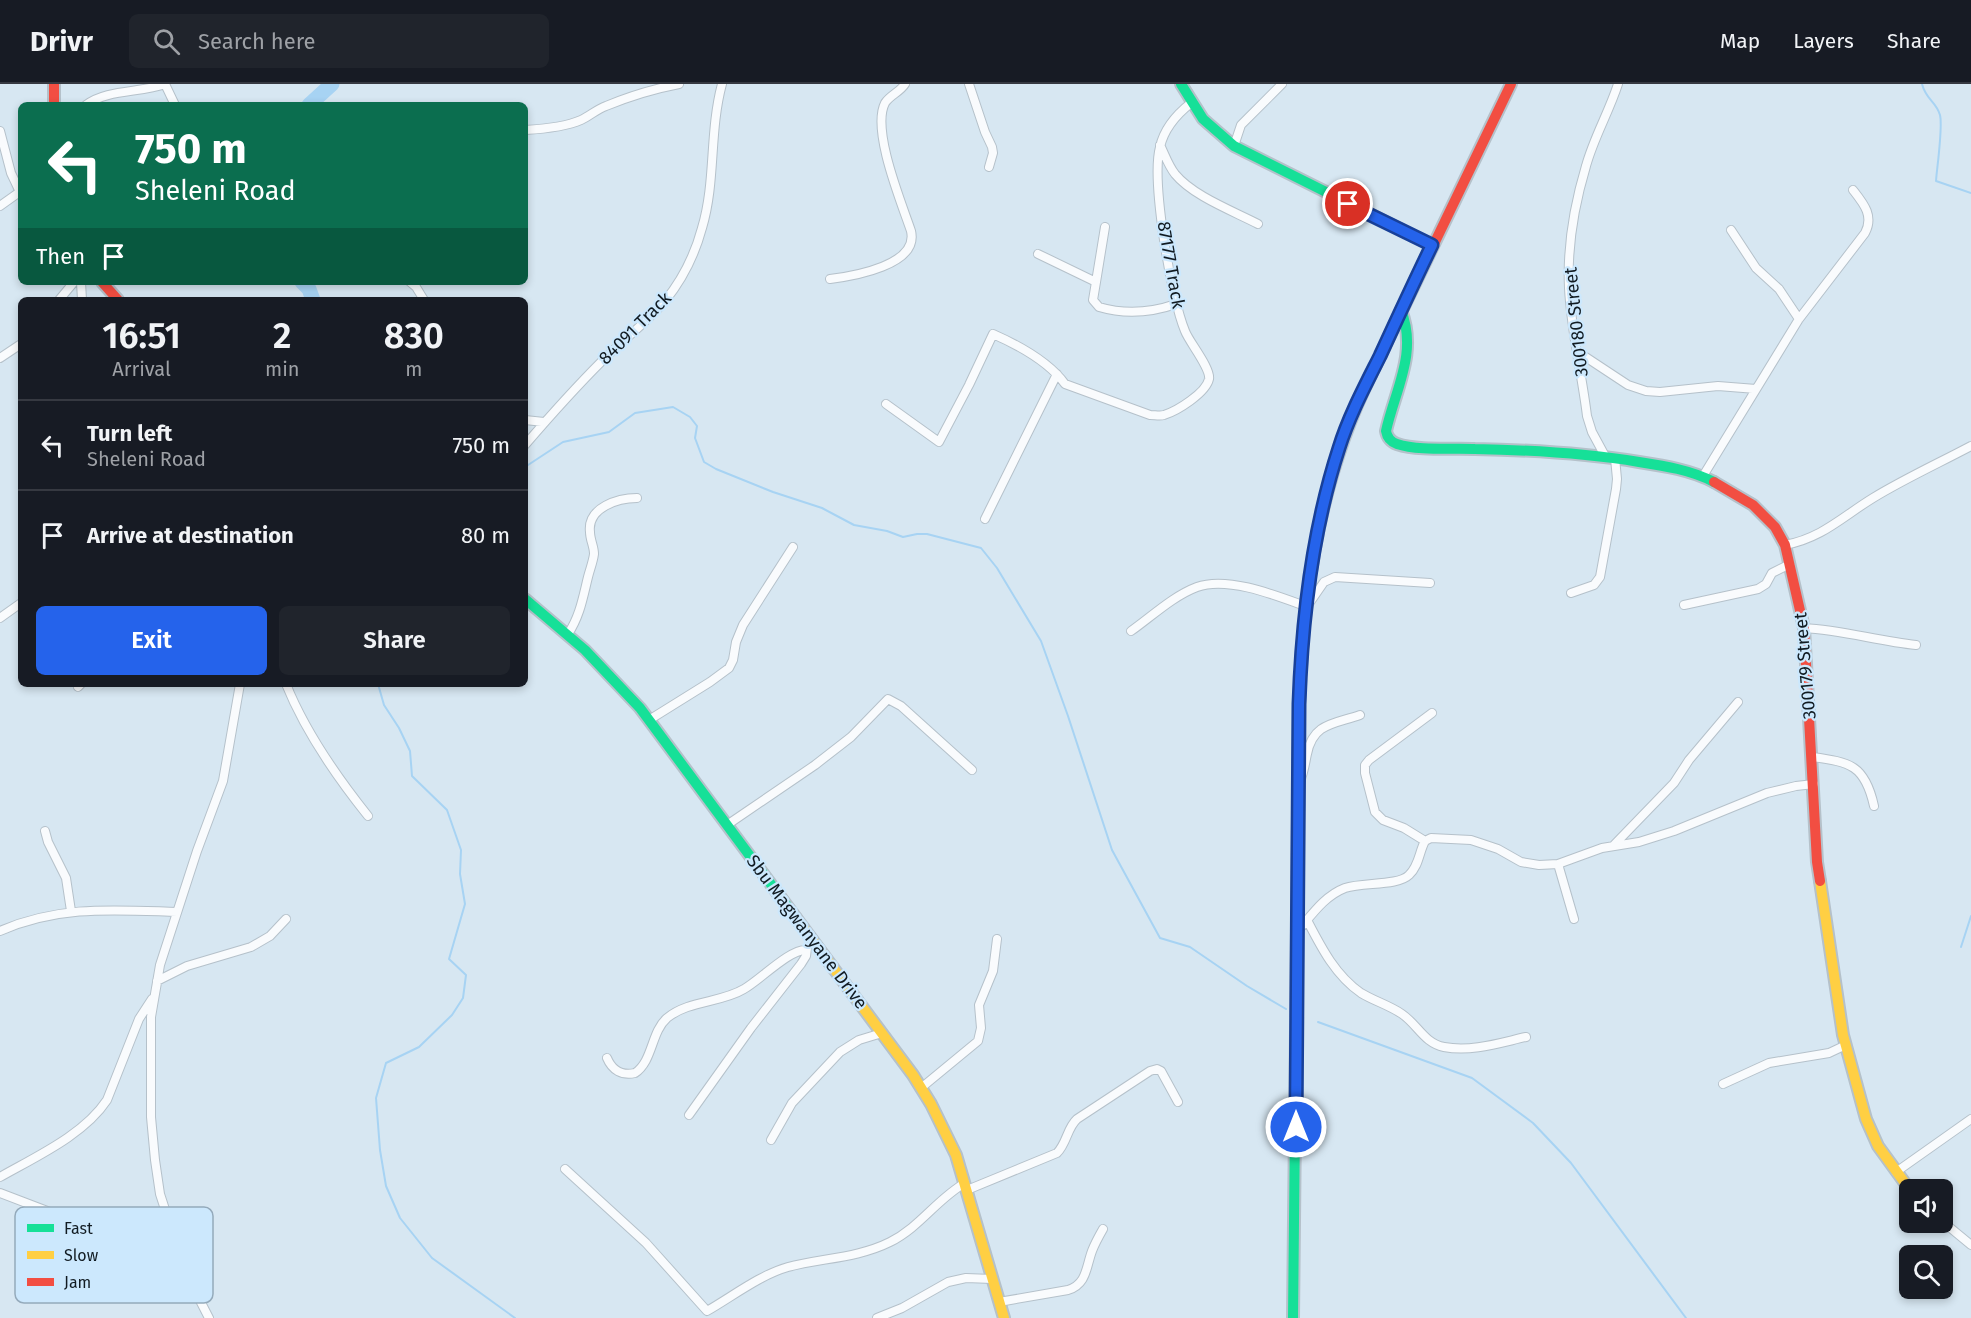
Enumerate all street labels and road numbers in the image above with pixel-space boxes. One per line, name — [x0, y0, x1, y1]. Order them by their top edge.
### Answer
street label: 87177 Track — [1152, 219, 1190, 311]
street label: 300180 Street — [1559, 266, 1593, 378]
street label: 84091 Track — [594, 287, 676, 369]
street label: 300179 Street — [1789, 611, 1821, 720]
street label: Sbu Magwanyane Drive — [742, 851, 872, 1013]

